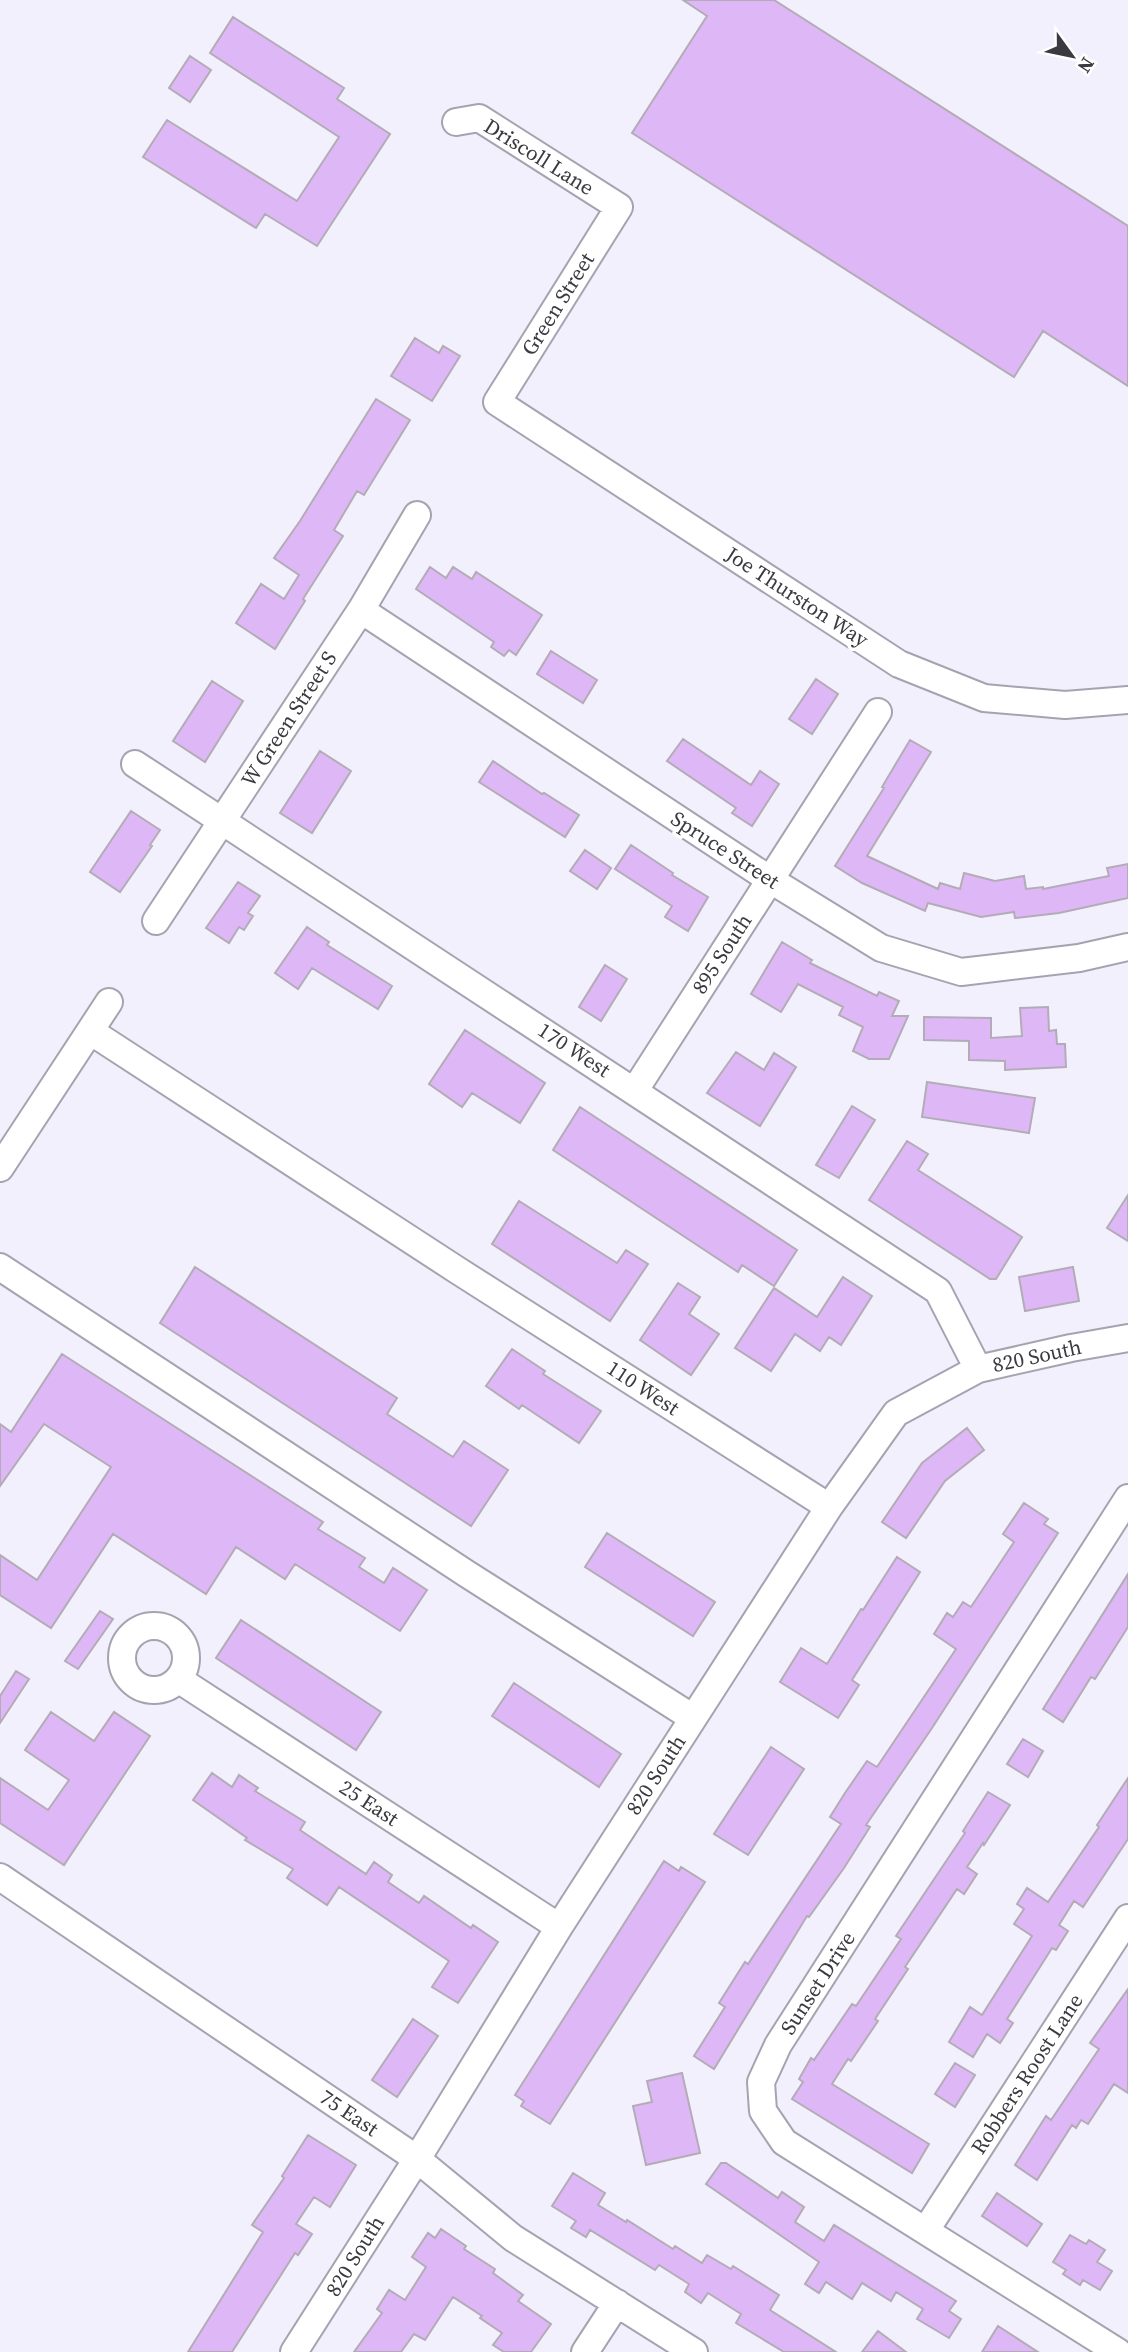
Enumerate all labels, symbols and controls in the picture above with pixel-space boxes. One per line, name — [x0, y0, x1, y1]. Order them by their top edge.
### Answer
north arrow — [1037, 21, 1107, 91]
text: N — [1071, 52, 1101, 78]
street label: Driscoll Lane — [479, 111, 600, 202]
street label: Green Street — [514, 247, 601, 361]
street label: Joe Thurston Way — [719, 539, 874, 654]
street label: W Green Street S — [234, 645, 343, 792]
street label: Spruce Street — [665, 804, 785, 896]
street label: 895 South — [685, 908, 758, 999]
street label: 170 West — [532, 1015, 616, 1084]
street label: 820 South — [990, 1332, 1084, 1379]
street label: 110 West — [601, 1353, 685, 1422]
street label: 820 South — [619, 1729, 692, 1820]
street label: 25 East — [334, 1773, 405, 1833]
street label: Sunset Drive — [773, 1925, 862, 2040]
street label: Robbers Roost Lane — [964, 1988, 1089, 2160]
street label: 75 East — [314, 2082, 385, 2143]
street label: 820 South — [318, 2210, 391, 2302]

